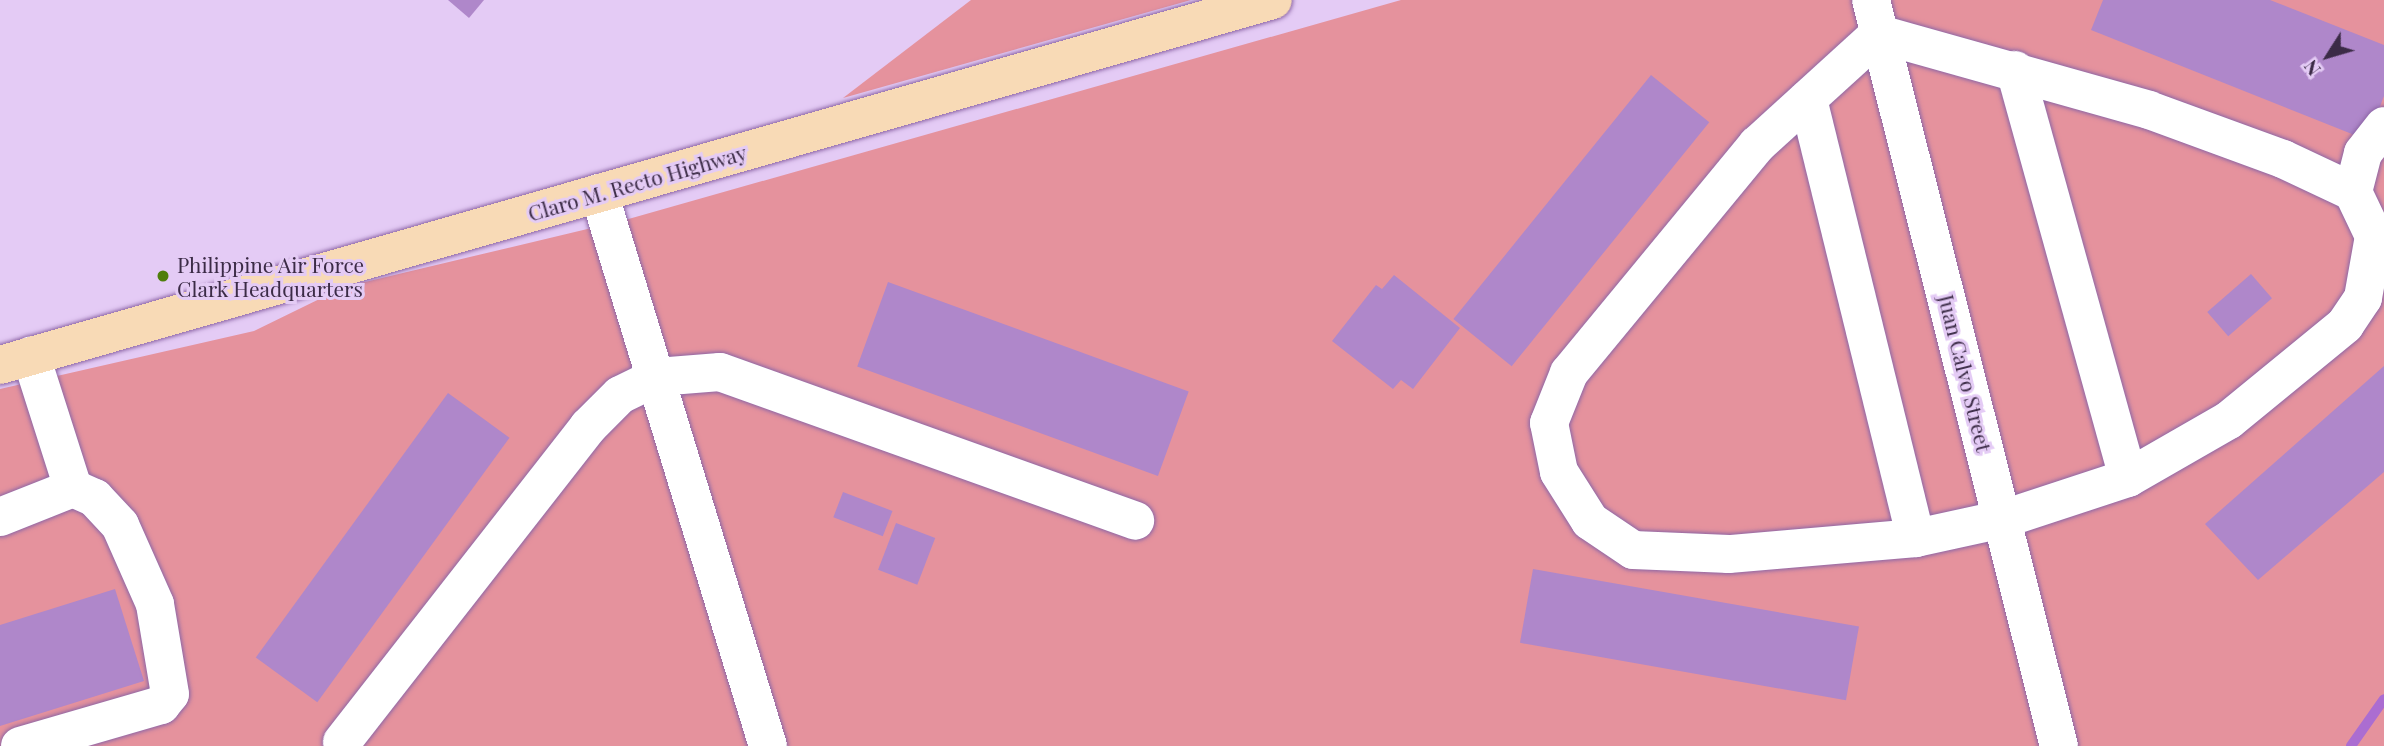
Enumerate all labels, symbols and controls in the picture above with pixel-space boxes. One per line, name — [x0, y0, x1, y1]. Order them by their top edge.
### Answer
north arrow — [2293, 21, 2363, 91]
text: N — [2297, 55, 2326, 82]
street label: Claro M. Recto Highway — [525, 139, 749, 225]
place label: Philippine Air Force Clark Headquarters — [177, 251, 365, 301]
marker: Philippine Air Force Clark Headquarters — [155, 268, 171, 284]
street label: Juan Calvo Street — [1934, 292, 1998, 454]

